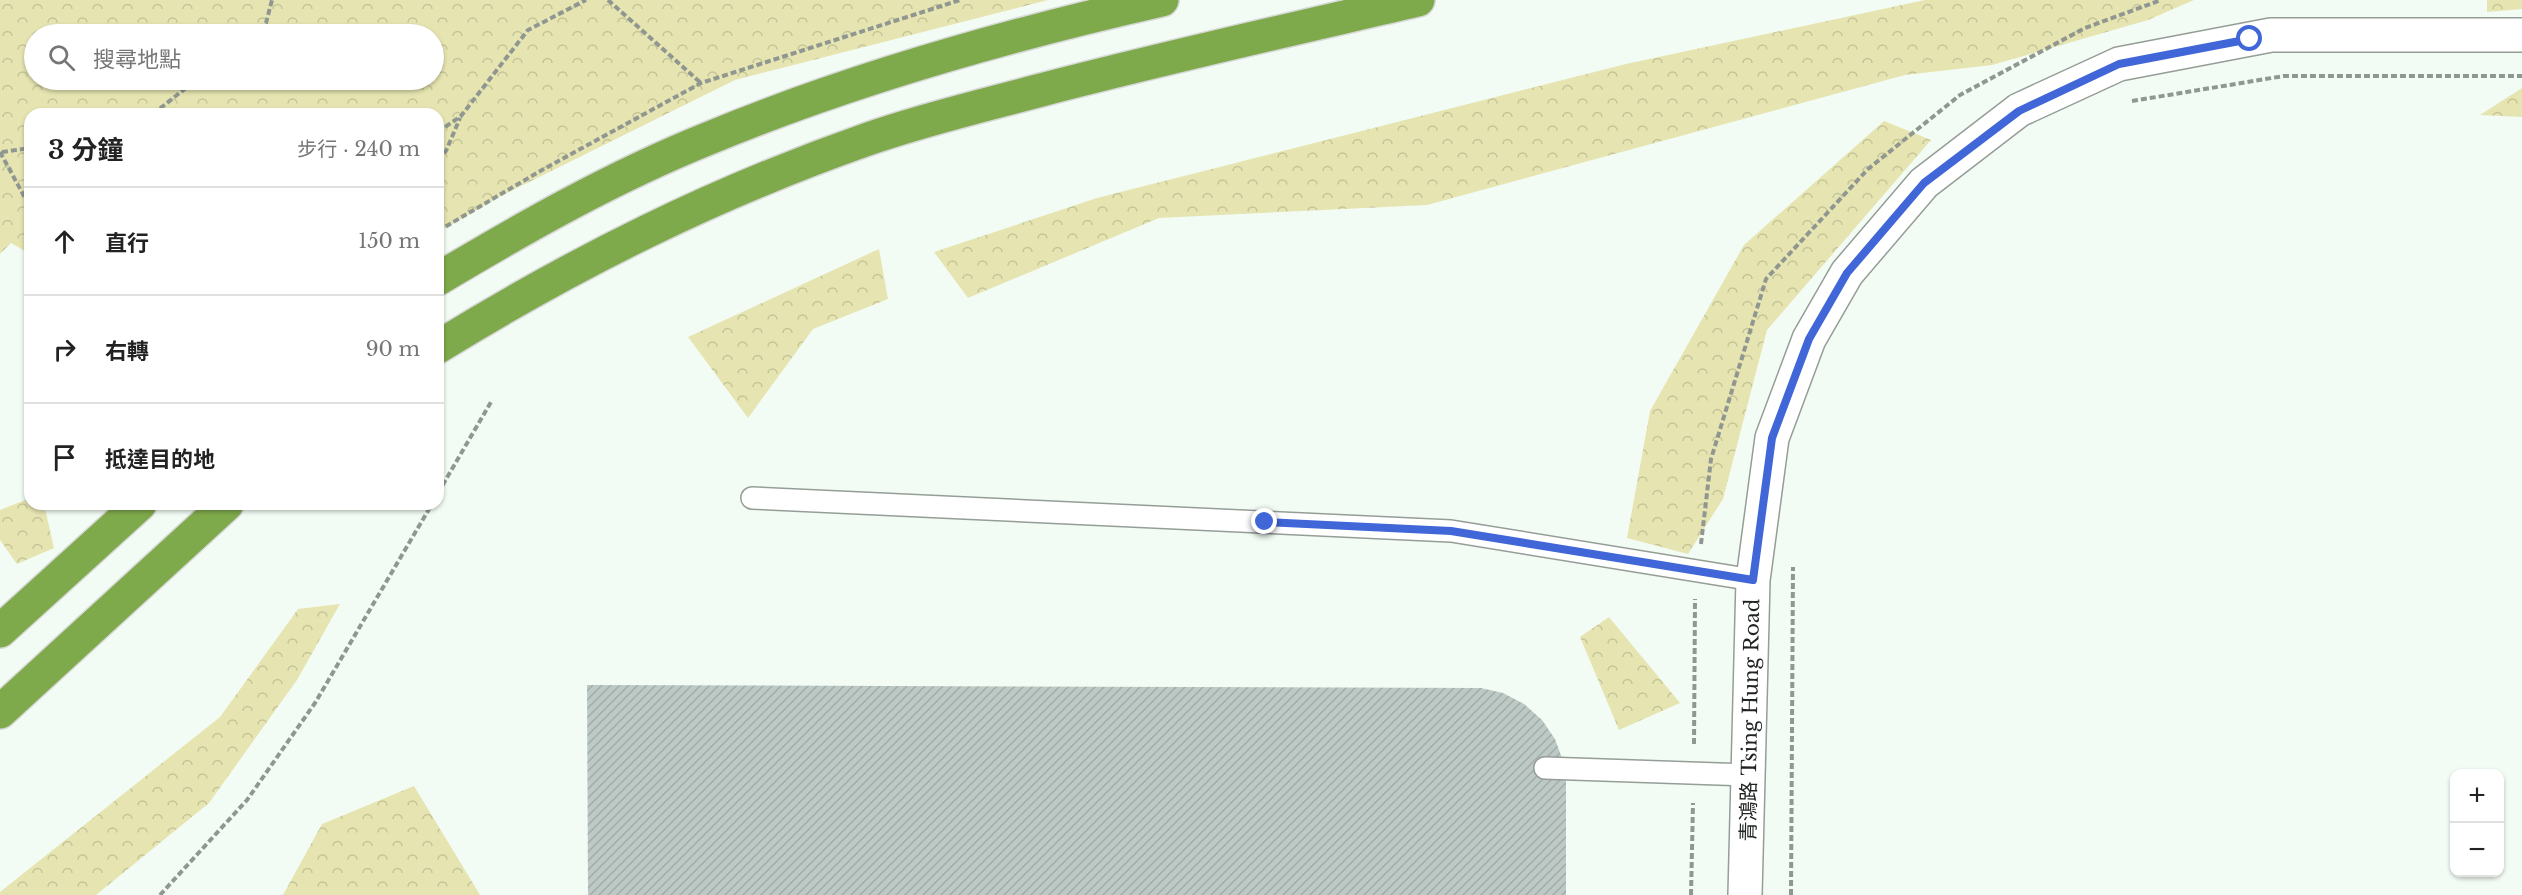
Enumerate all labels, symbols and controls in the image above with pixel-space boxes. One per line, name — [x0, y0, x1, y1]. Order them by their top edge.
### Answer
search box — [24, 24, 444, 90]
route start — [2236, 25, 2262, 51]
icon: search — [45, 41, 78, 74]
text: 搜尋地點 — [93, 46, 181, 73]
text: 3 分鐘 — [48, 134, 123, 166]
text: 步行 · 240 m — [297, 137, 420, 161]
icon: ahead — [48, 225, 81, 258]
text: 150 m — [358, 229, 420, 253]
text: 直行 — [105, 230, 149, 257]
icon: right — [48, 333, 81, 366]
text: 90 m — [366, 337, 420, 361]
text: 右轉 — [105, 338, 149, 365]
icon: arrive — [48, 441, 81, 474]
text: 抵達目的地 — [105, 446, 215, 473]
route end — [1251, 508, 1277, 534]
street label: 青鴻路 Tsing Hung Road — [1736, 598, 1764, 842]
map controls — [2450, 769, 2504, 877]
button: + — [2450, 769, 2504, 823]
button: − — [2450, 823, 2504, 877]

